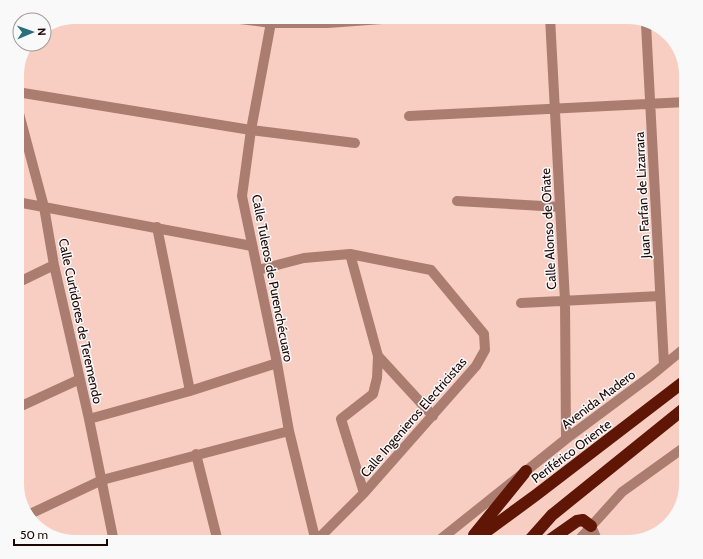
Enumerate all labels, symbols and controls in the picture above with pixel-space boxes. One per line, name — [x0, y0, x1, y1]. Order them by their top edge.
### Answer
north arrow — [12, 12, 52, 52]
text: N — [35, 28, 49, 36]
street label: Juan Farfan de Lizarrara — [631, 131, 653, 260]
street label: Calle Alonso de Oñate — [537, 167, 559, 290]
street label: Calle Tuleros de Purenchécuaro — [249, 193, 297, 363]
street label: Calle Curtidores de Teremendo — [56, 237, 106, 405]
street label: Calle Ingenieros Electricistas — [357, 353, 470, 480]
street label: Avenida Madero — [558, 366, 638, 432]
street label: Periférico Oriente — [528, 416, 614, 486]
scale bar — [14, 521, 107, 547]
text: 50 m — [20, 527, 48, 542]

